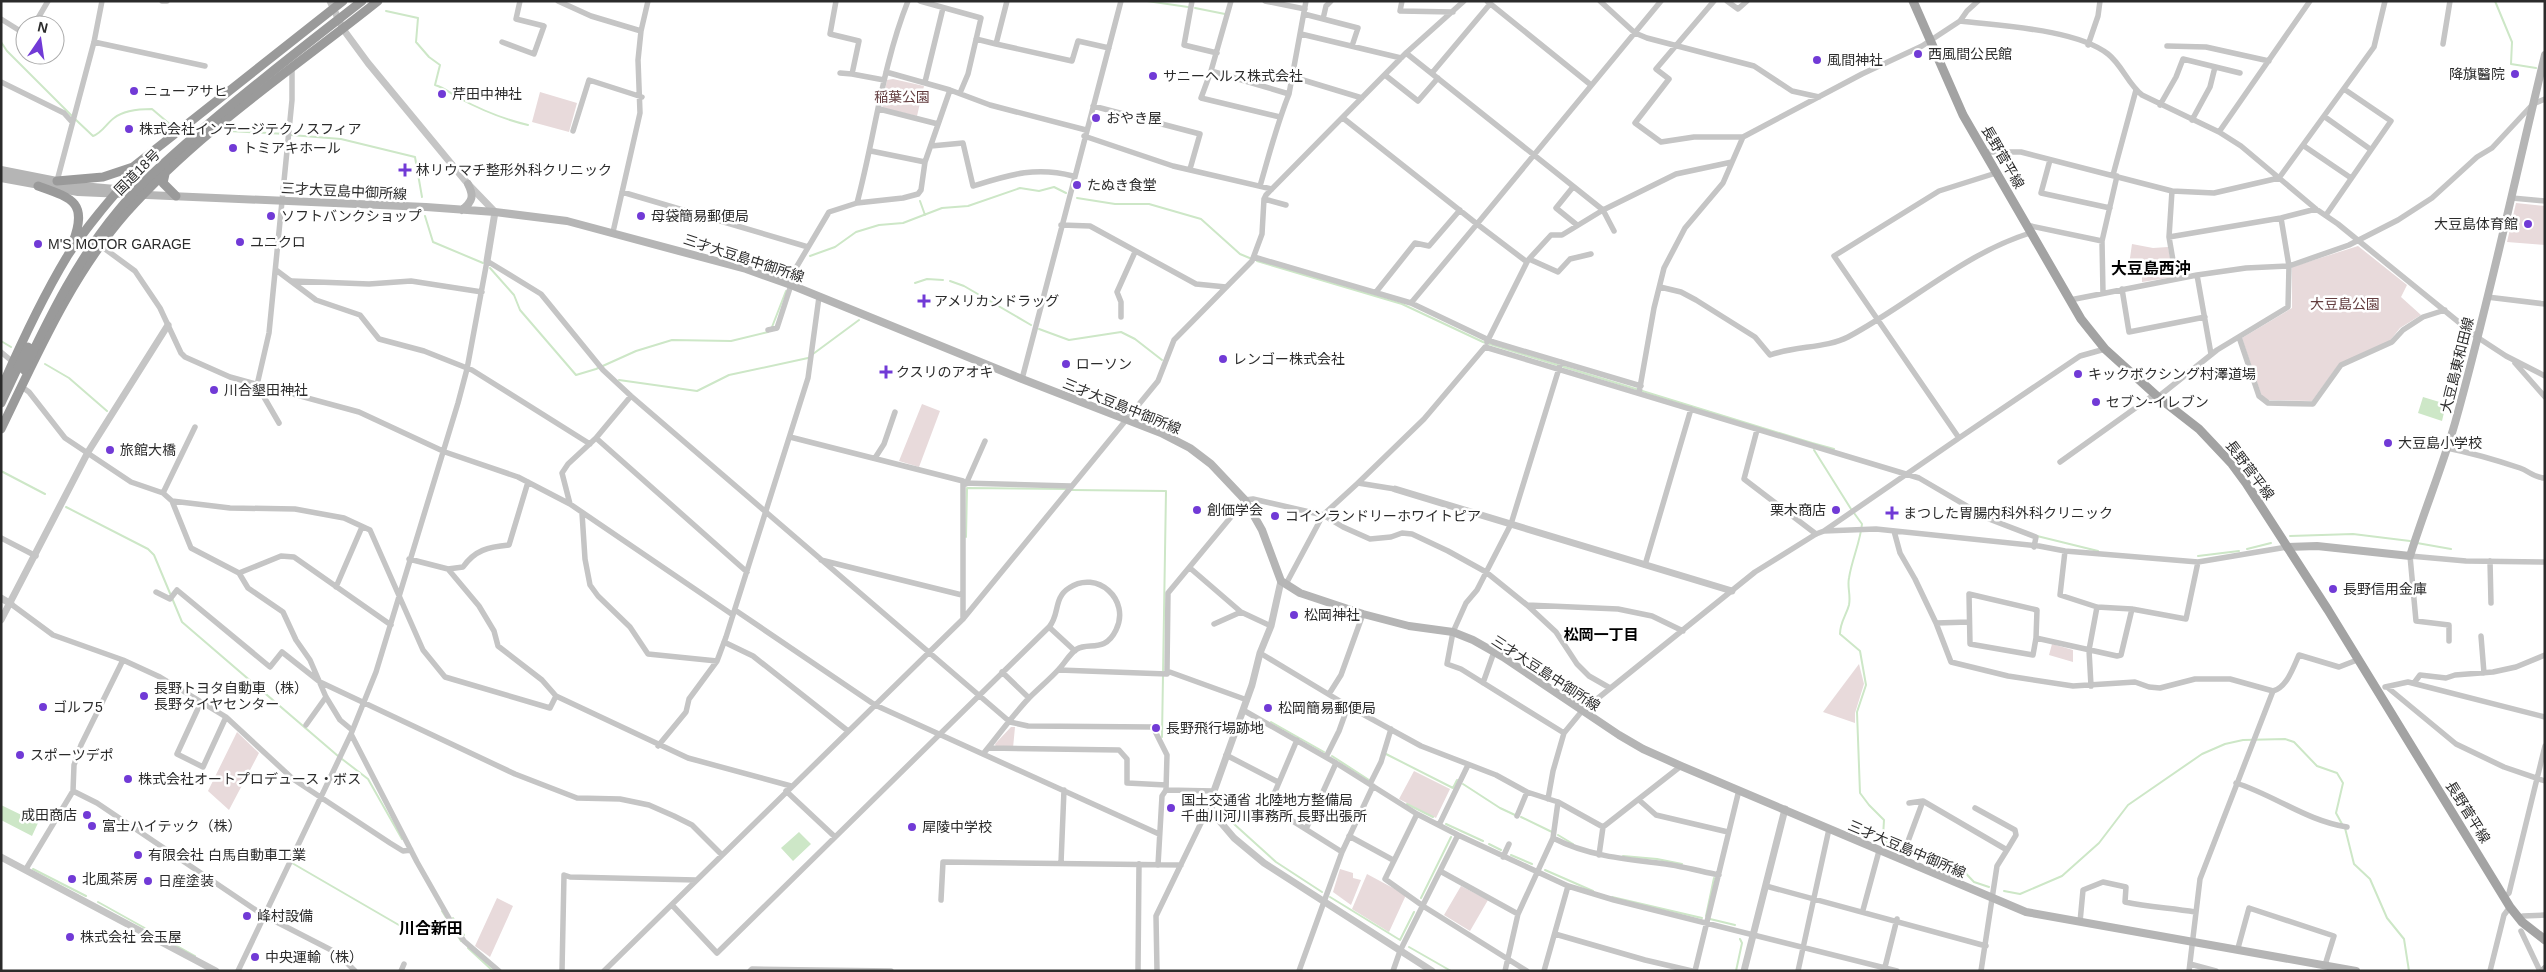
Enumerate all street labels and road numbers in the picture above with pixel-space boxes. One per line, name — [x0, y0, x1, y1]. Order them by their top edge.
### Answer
street label: 長野菅平線 — [1979, 123, 2027, 191]
street label: 国道18号 — [111, 146, 163, 198]
street label: 三才大豆島中御所線 — [281, 180, 407, 202]
street label: 三才大豆島中御所線 — [682, 231, 806, 285]
street label: 大豆島東和田線 — [2437, 316, 2477, 414]
street label: 三才大豆島中御所線 — [1061, 375, 1183, 437]
street label: 長野菅平線 — [2223, 437, 2277, 503]
street label: 三才大豆島中御所線 — [1489, 632, 1603, 714]
street label: 長野菅平線 — [2443, 778, 2493, 846]
street label: 三才大豆島中御所線 — [1846, 817, 1968, 881]

